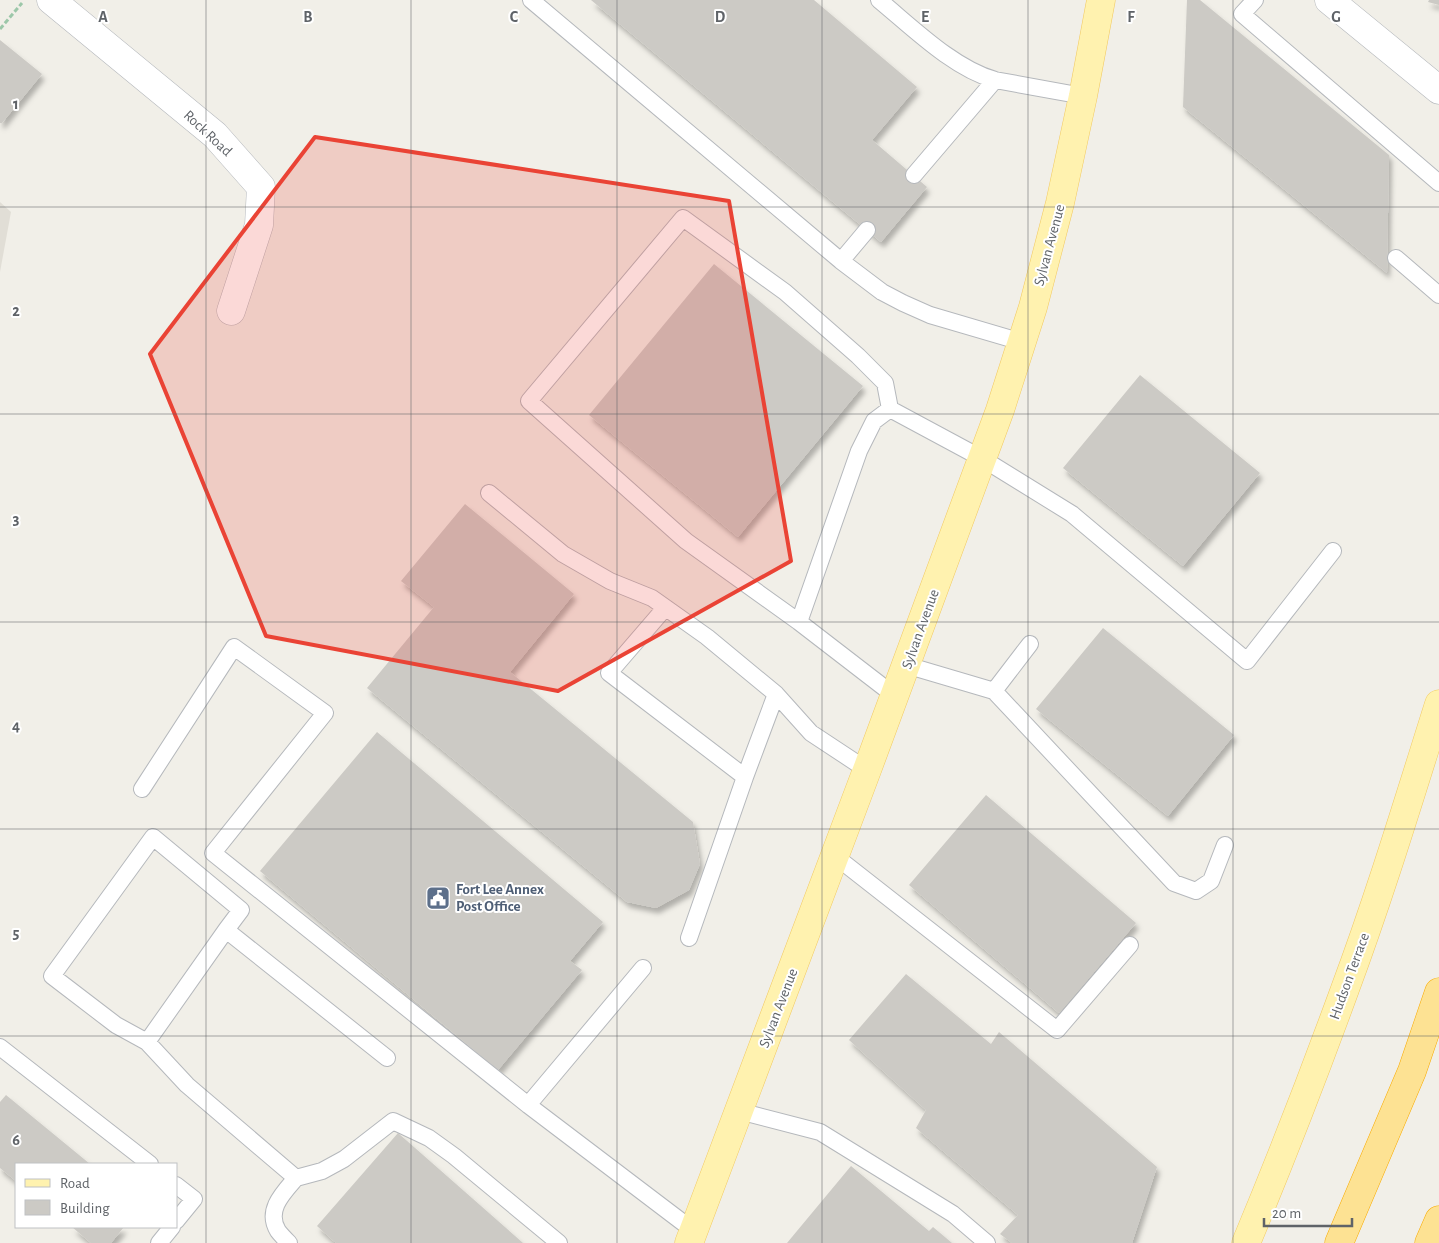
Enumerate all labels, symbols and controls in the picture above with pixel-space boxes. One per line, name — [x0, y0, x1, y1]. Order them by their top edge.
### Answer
text: A — [98, 9, 108, 25]
text: B — [303, 9, 313, 25]
text: C — [510, 9, 519, 25]
text: D — [715, 9, 726, 25]
text: E — [921, 9, 929, 25]
text: F — [1127, 9, 1135, 25]
text: G — [1331, 9, 1341, 25]
text: 1 — [13, 96, 19, 112]
street label: Rock Road — [181, 107, 235, 159]
street label: Sylvan Avenue — [1031, 203, 1068, 287]
text: 2 — [12, 303, 20, 319]
text: 3 — [13, 511, 20, 527]
street label: Sylvan Avenue — [899, 587, 942, 671]
text: 4 — [12, 718, 20, 734]
place label: Fort Lee Annex Post Office — [456, 882, 544, 914]
public building icon: Fort Lee Annex Post Office — [425, 885, 451, 911]
text: 5 — [13, 925, 20, 941]
street label: Hudson Terrace — [1327, 931, 1372, 1021]
street label: Sylvan Avenue — [756, 966, 800, 1050]
text: 6 — [12, 1132, 20, 1148]
legend — [15, 1163, 178, 1228]
text: Road — [60, 1176, 90, 1191]
scale bar — [1264, 1196, 1352, 1228]
text: Building — [60, 1201, 110, 1216]
text: 20 m — [1272, 1206, 1301, 1221]

